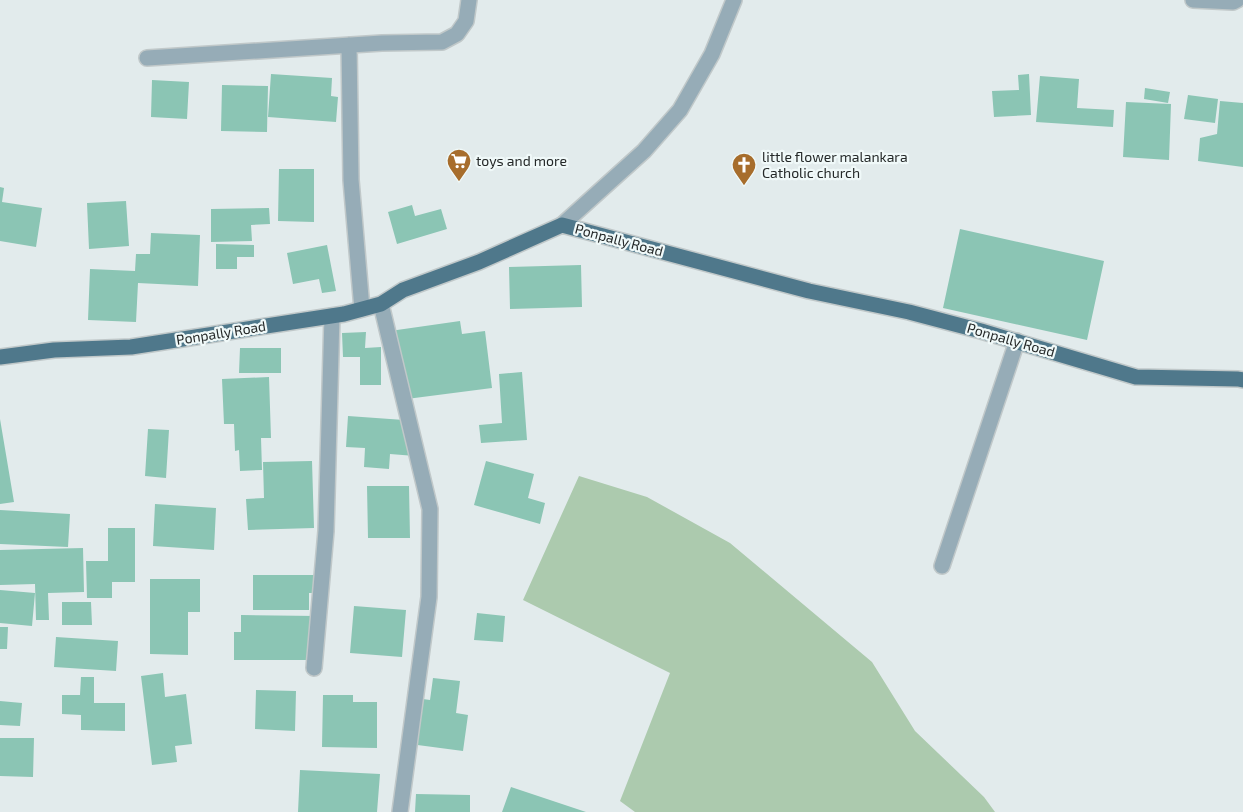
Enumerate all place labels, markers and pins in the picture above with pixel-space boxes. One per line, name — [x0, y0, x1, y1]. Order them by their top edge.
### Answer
supermarket icon: toys and more — [446, 148, 472, 182]
place label: little flower malankara Catholic church — [762, 148, 908, 181]
place label: toys and more — [476, 152, 567, 169]
church icon: little flower malankara Catholic church — [731, 152, 757, 186]

